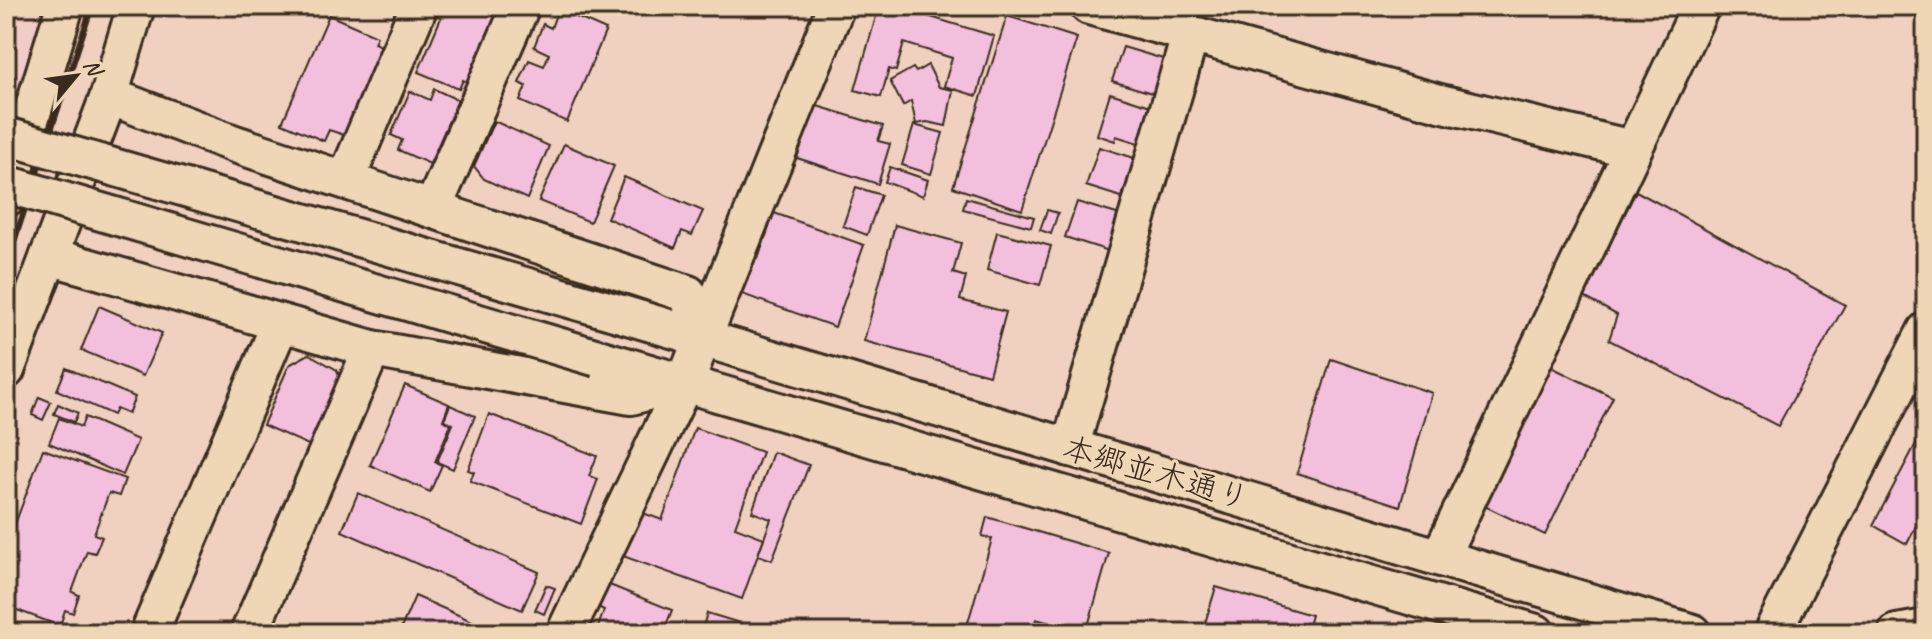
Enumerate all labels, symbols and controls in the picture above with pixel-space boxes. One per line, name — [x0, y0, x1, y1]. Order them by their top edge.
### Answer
north arrow — [36, 36, 116, 116]
text: N — [77, 54, 110, 82]
street label: 本郷並木通り — [1058, 427, 1254, 519]

